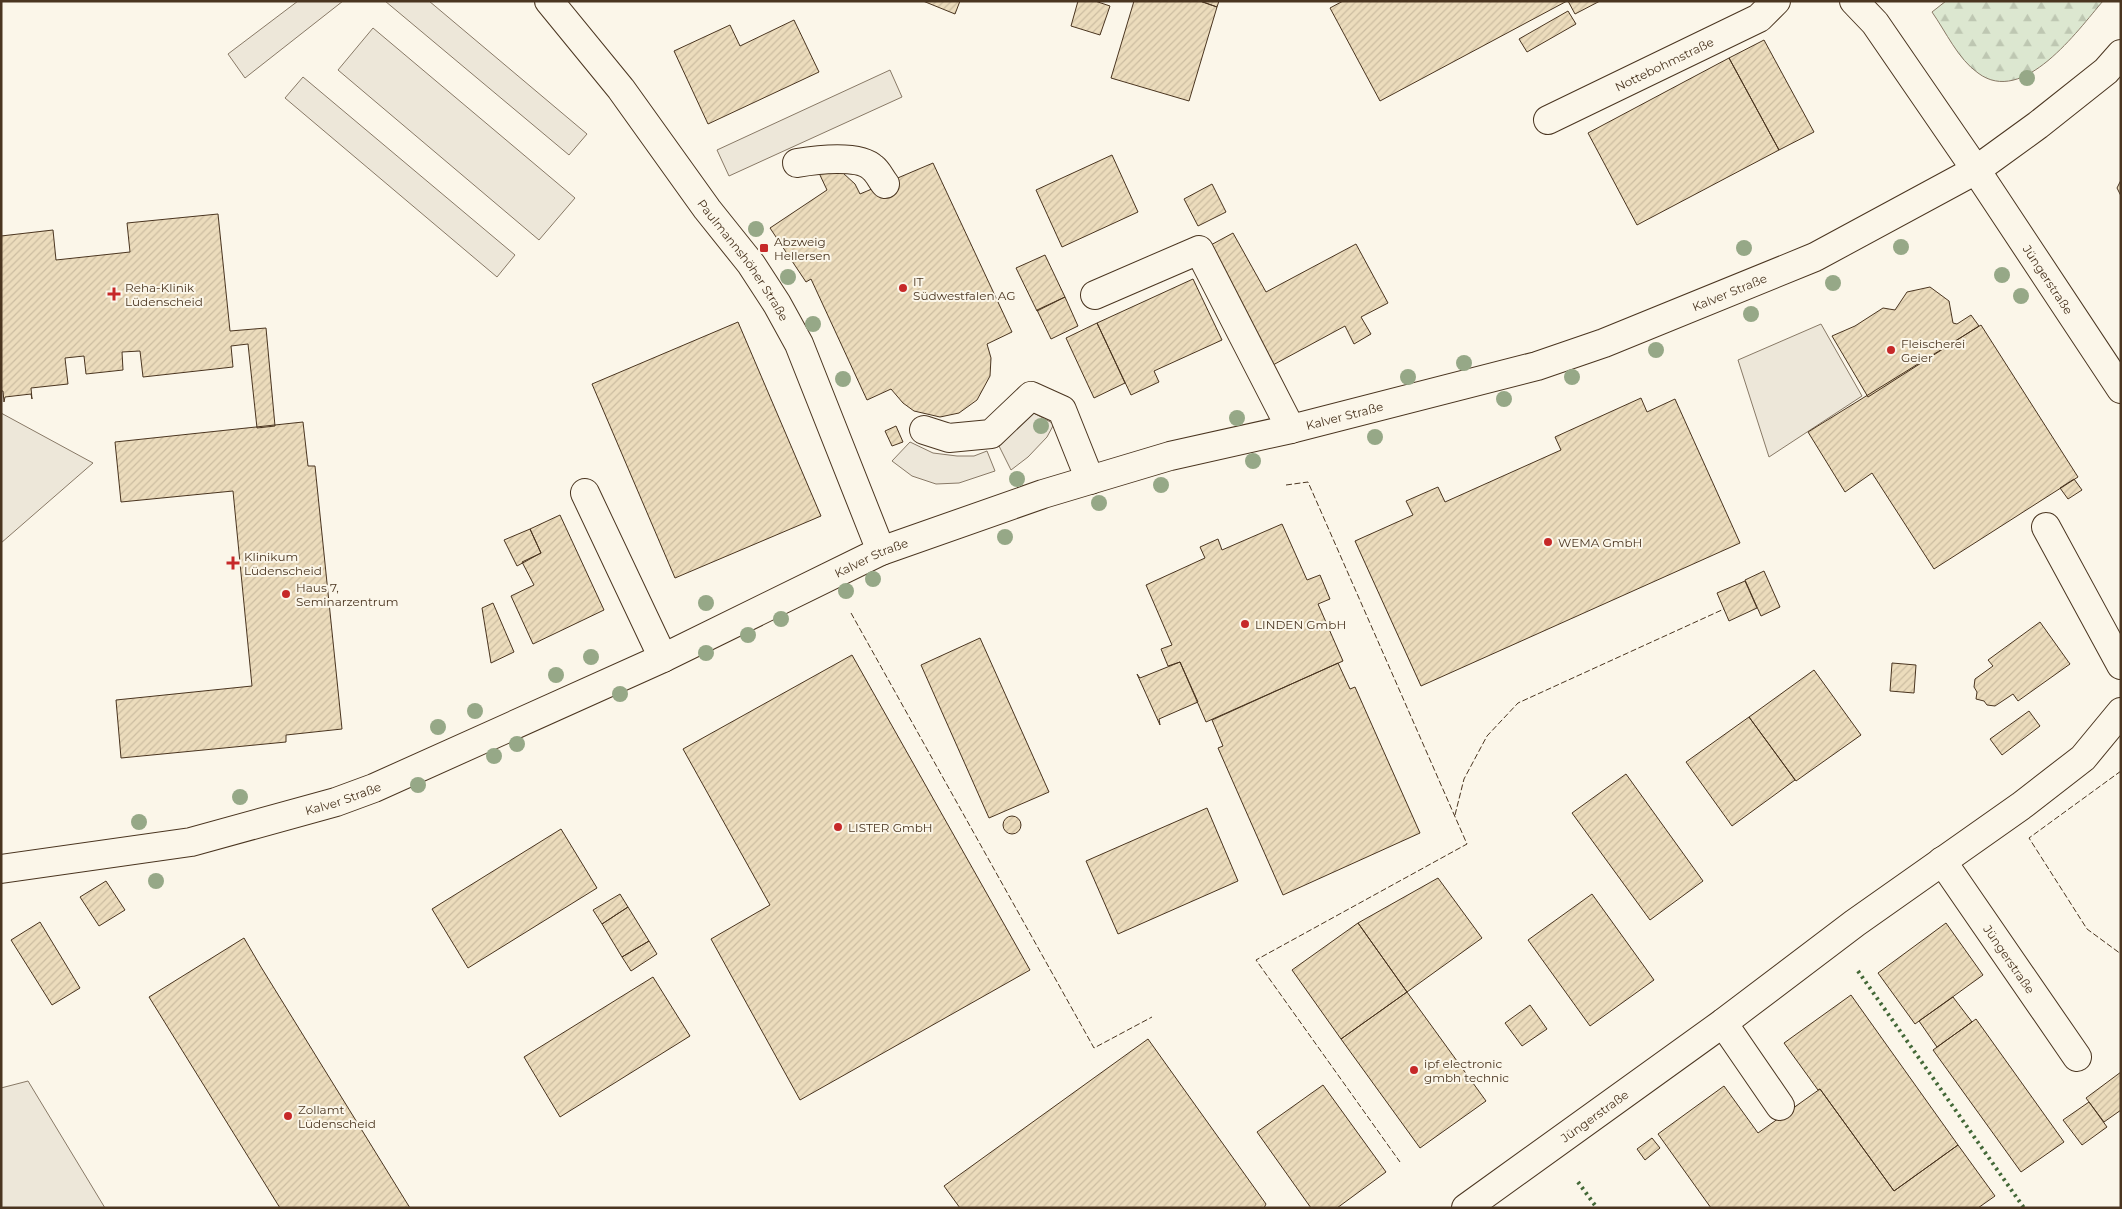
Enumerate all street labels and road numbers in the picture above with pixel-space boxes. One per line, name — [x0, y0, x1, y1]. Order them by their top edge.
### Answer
street label: Nottebohmstraße — [1612, 34, 1716, 94]
street label: Paulmannshöher Straße — [695, 196, 792, 323]
street label: Jüngerstraße — [2020, 241, 2077, 317]
street label: Kalver Straße — [1690, 270, 1769, 314]
street label: Kalver Straße — [1304, 398, 1385, 432]
street label: Kalver Straße — [832, 535, 910, 580]
street label: Kalver Straße — [303, 778, 383, 818]
street label: Jüngerstraße — [1980, 921, 2038, 996]
street label: Jüngerstraße — [1557, 1086, 1631, 1146]

